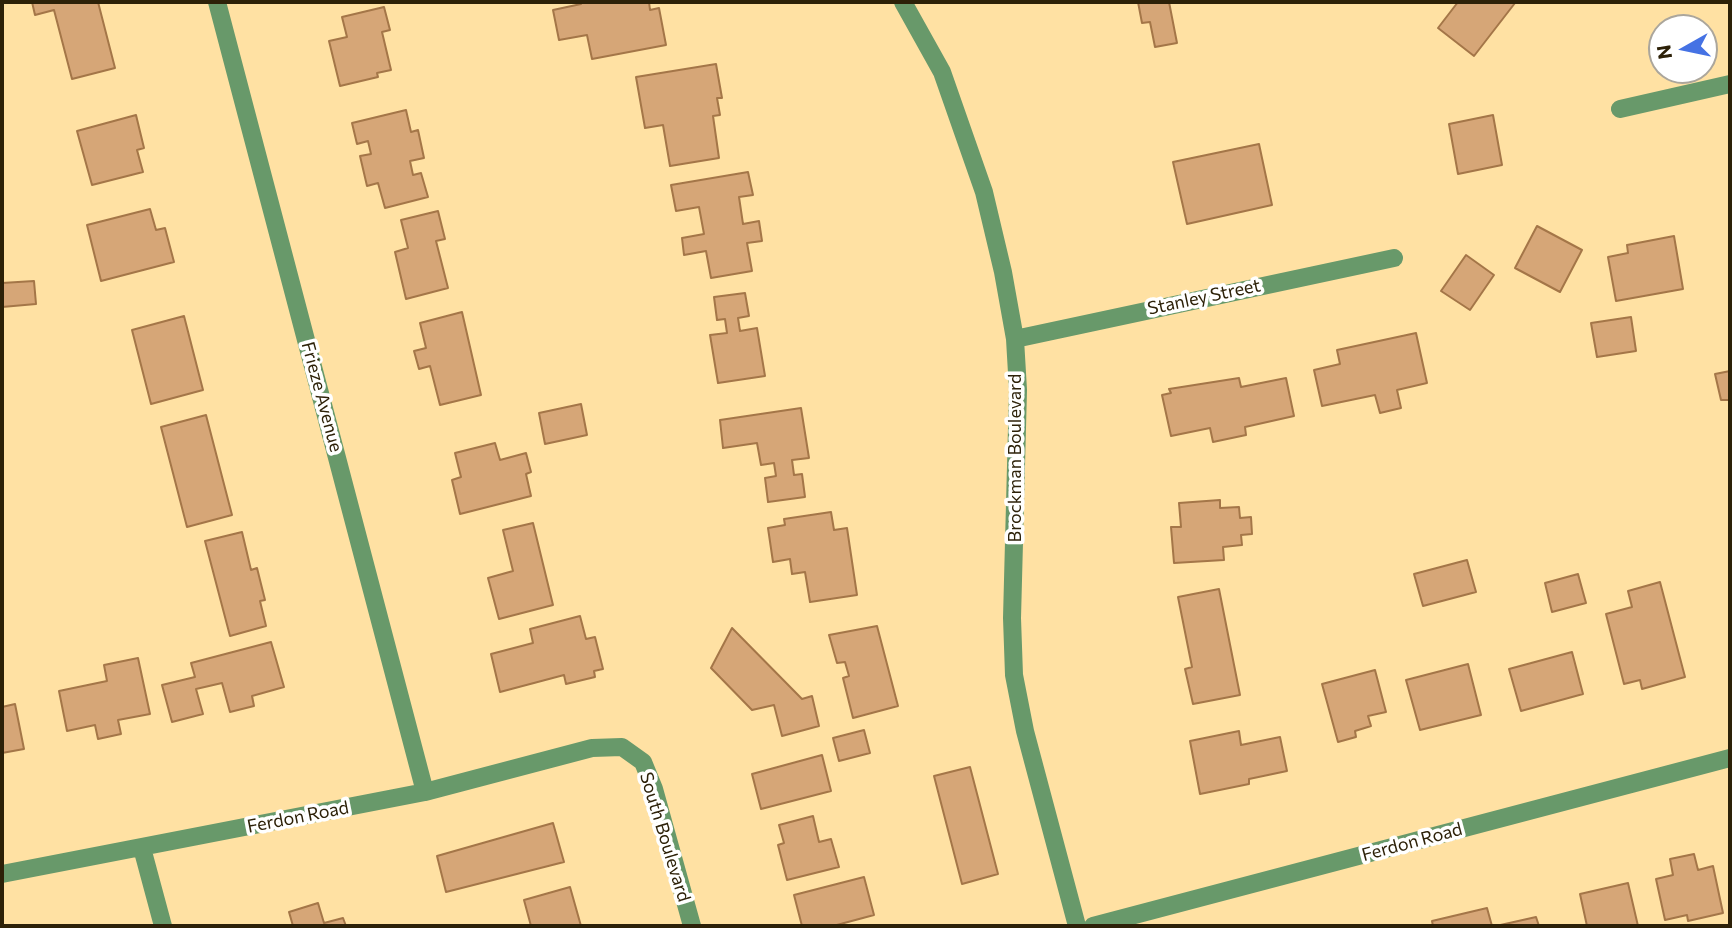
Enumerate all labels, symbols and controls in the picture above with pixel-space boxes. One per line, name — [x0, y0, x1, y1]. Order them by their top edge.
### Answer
north arrow — [1648, 14, 1718, 84]
text: N — [1651, 43, 1676, 61]
street label: Stanley Street — [1146, 274, 1262, 320]
street label: Frieze Avenue — [297, 340, 347, 454]
street label: Brockman Boulevard — [1004, 374, 1026, 542]
street label: South Boulevard — [635, 770, 695, 904]
street label: Ferdon Road — [245, 797, 351, 837]
street label: Ferdon Road — [1359, 818, 1465, 866]

